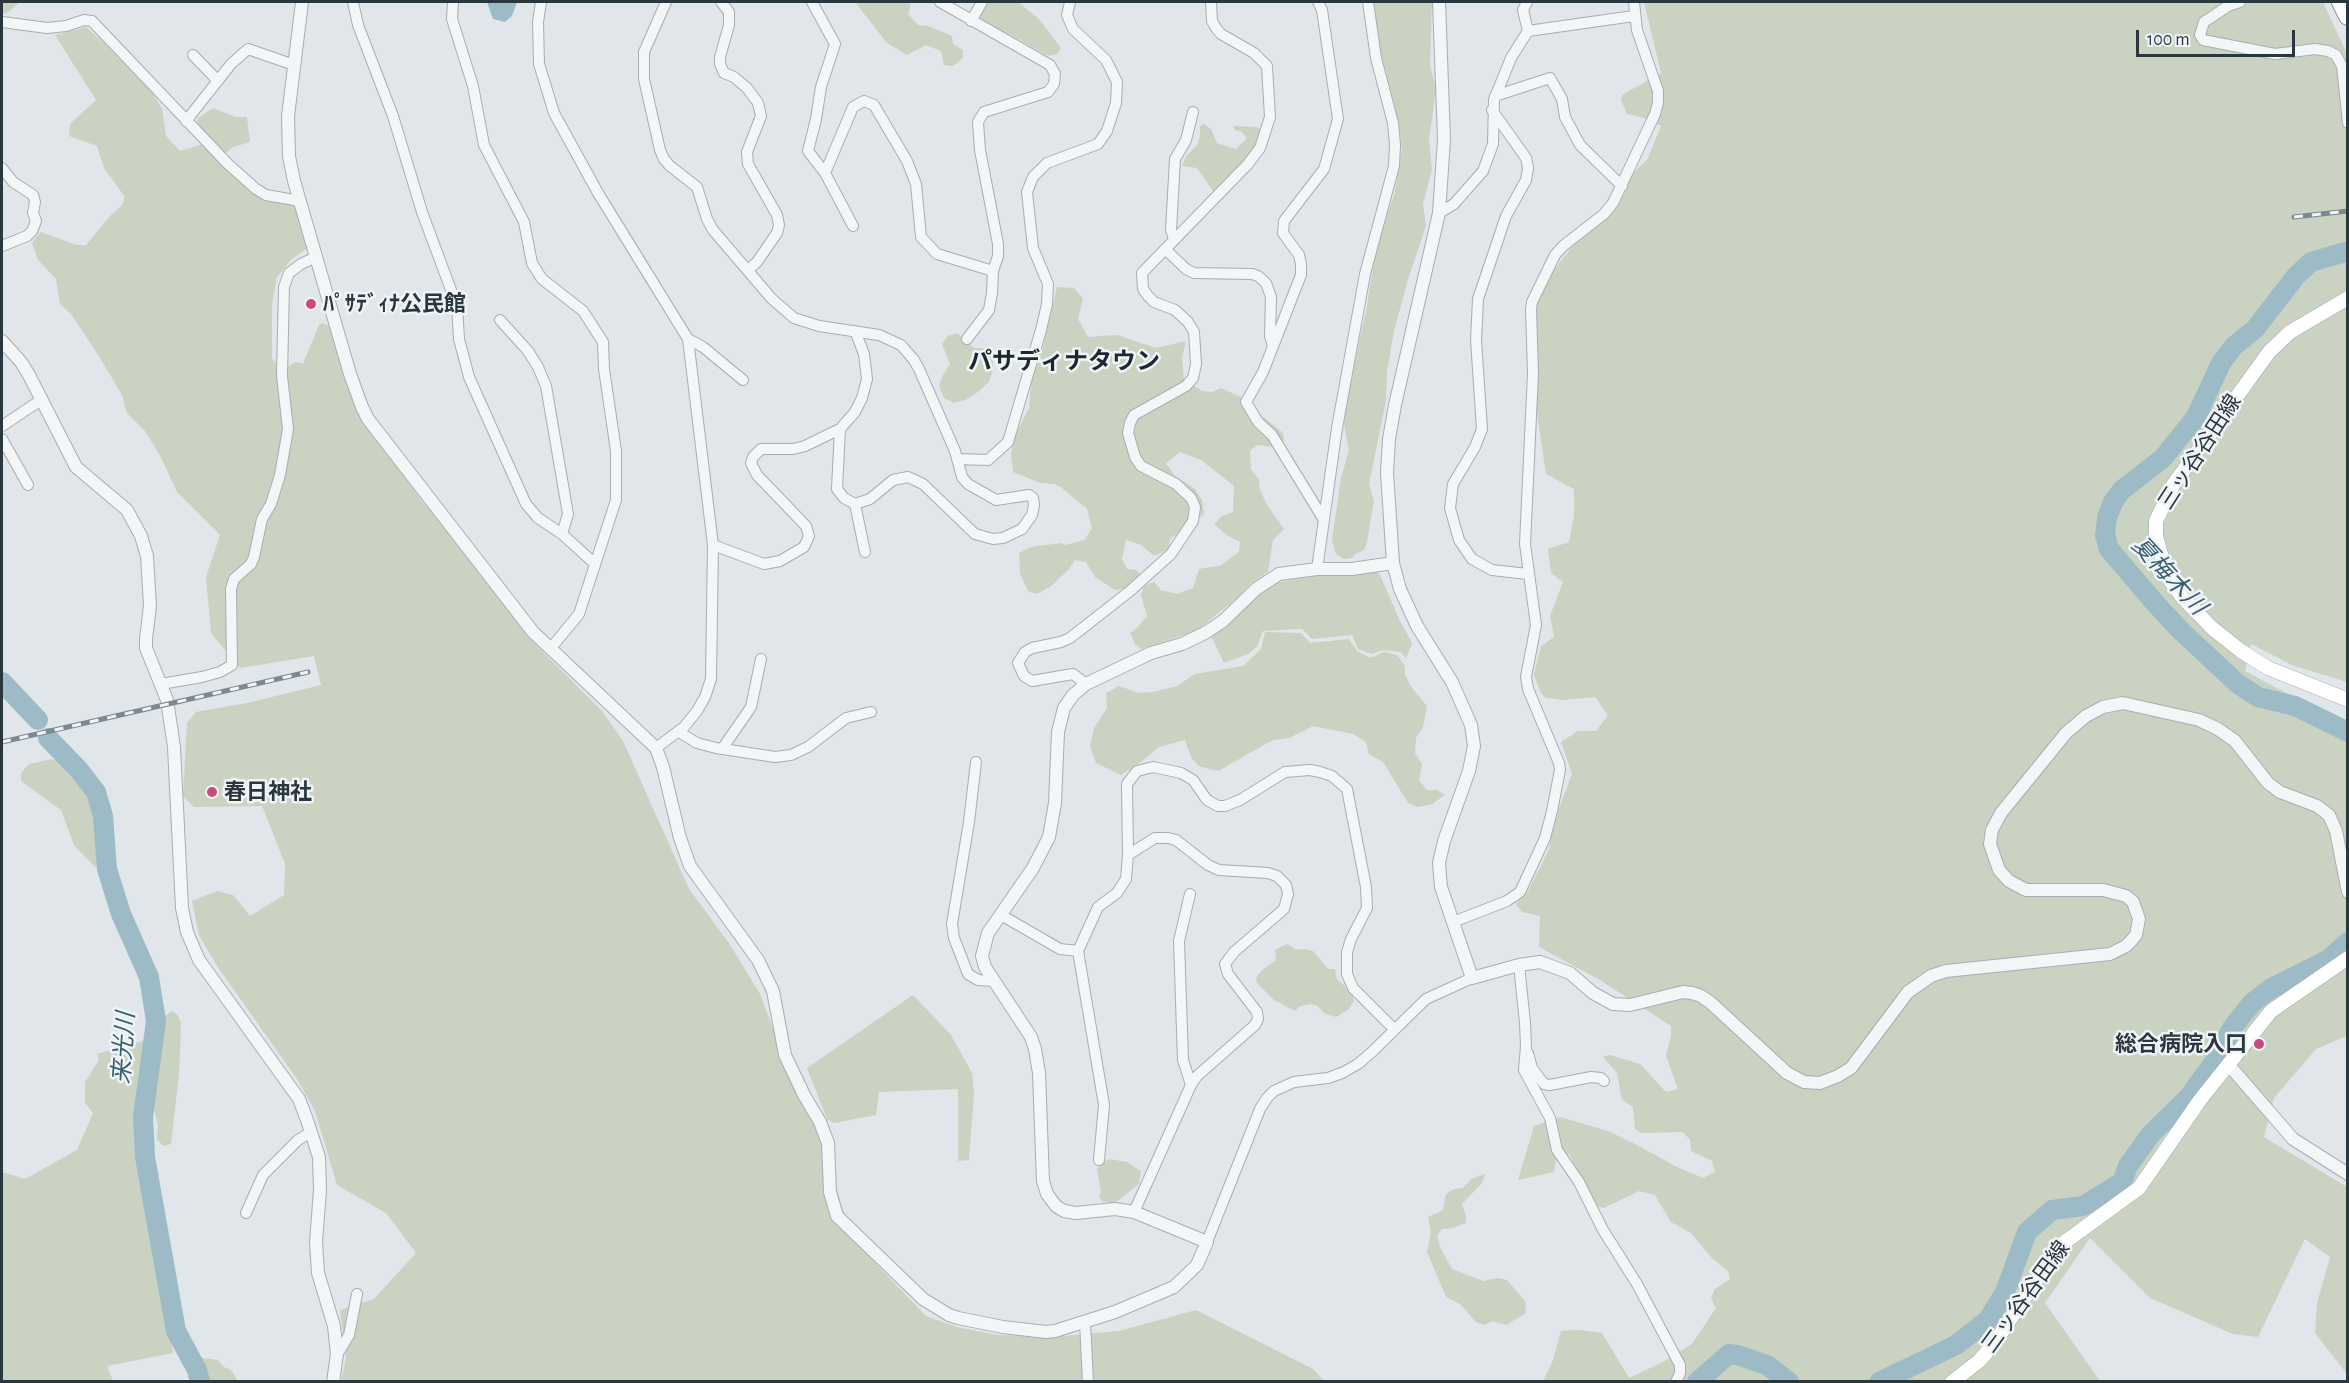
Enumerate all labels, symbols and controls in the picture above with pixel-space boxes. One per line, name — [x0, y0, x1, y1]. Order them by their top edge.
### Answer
scale bar — [2139, 18, 2298, 56]
text: 100 m — [2147, 31, 2190, 49]
place label: ﾊﾟｻﾃﾞｨﾅ公民館 — [323, 291, 466, 317]
marker: ﾊﾟｻﾃﾞｨﾅ公民館 — [304, 297, 318, 311]
district label: パサディナタウン — [968, 348, 1160, 376]
street label: 三ッ谷谷田線 — [2153, 389, 2247, 515]
water label: 夏梅木川 — [2126, 531, 2212, 621]
place label: 春日神社 — [224, 779, 312, 805]
marker: 春日神社 — [205, 785, 219, 799]
water label: 来光川 — [107, 1011, 141, 1085]
place label: 総合病院入口 — [2115, 1031, 2247, 1057]
marker: 総合病院入口 — [2252, 1037, 2266, 1051]
street label: 三ッ谷谷田線 — [1977, 1236, 2075, 1358]

